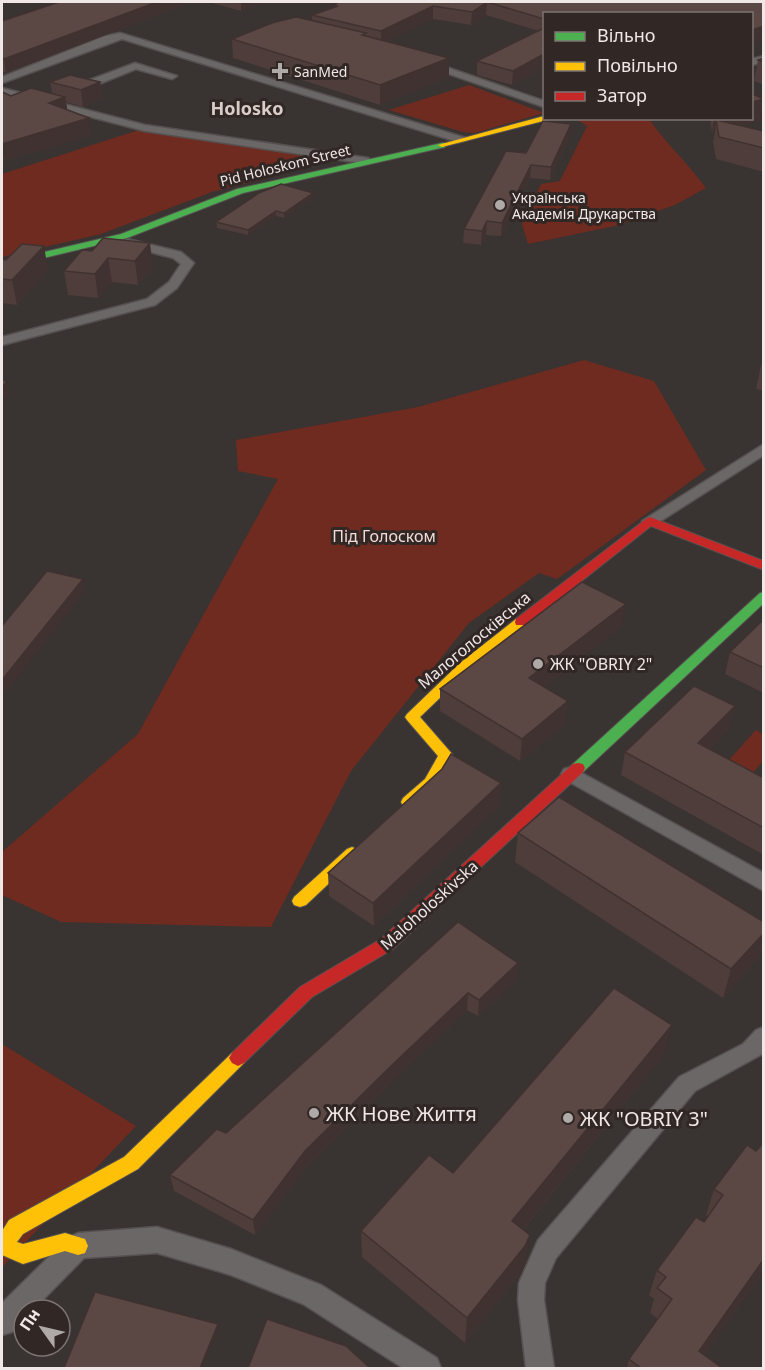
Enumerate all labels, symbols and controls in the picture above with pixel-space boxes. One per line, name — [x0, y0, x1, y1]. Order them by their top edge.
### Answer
legend — [543, 12, 753, 120]
text: Вільно — [597, 23, 655, 47]
text: Повільно — [597, 53, 678, 77]
marker: SanMed — [271, 62, 289, 80]
place label: SanMed — [294, 62, 347, 81]
text: Затор — [597, 83, 647, 107]
district label: Holosko — [210, 96, 284, 120]
street label: Pid Holoskom Street — [218, 140, 352, 190]
place label: Українська Академія Друкарства — [512, 188, 656, 223]
marker: Українська Академія Друкарства — [493, 198, 507, 212]
park label: Під Голоском — [332, 525, 436, 547]
street label: Малоголосківська — [413, 586, 535, 694]
place label: ЖК "OBRIY 2" — [550, 653, 652, 675]
marker: ЖК "OBRIY 2" — [531, 657, 545, 671]
street label: Maloholoskivska — [375, 855, 483, 955]
place label: ЖК Нове Життя — [326, 1100, 477, 1127]
place label: ЖК "OBRIY 3" — [580, 1105, 708, 1132]
marker: ЖК Нове Життя — [307, 1106, 321, 1120]
marker: ЖК "OBRIY 3" — [561, 1111, 575, 1125]
north arrow — [12, 1298, 72, 1358]
text: Пн — [14, 1304, 45, 1335]

